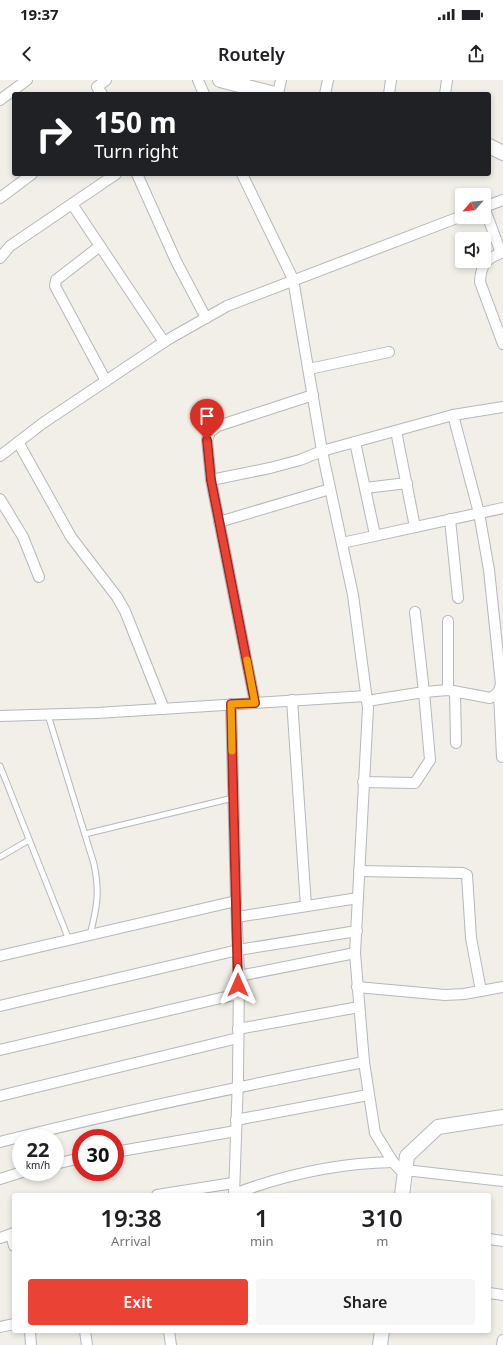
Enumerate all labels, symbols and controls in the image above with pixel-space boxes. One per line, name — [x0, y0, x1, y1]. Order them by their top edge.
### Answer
text: 19:37 — [20, 4, 59, 24]
text: Routely — [218, 42, 285, 66]
icon: back — [16, 43, 38, 65]
icon: share — [465, 43, 487, 65]
text: 150 m — [94, 103, 177, 141]
icon: right — [28, 108, 80, 160]
text: Turn right — [94, 139, 178, 163]
north arrow — [455, 188, 491, 224]
map controls — [455, 188, 491, 268]
button: sound — [455, 232, 491, 268]
pin — [190, 399, 224, 440]
icon: arrive — [196, 405, 218, 427]
position arrow — [217, 964, 259, 1006]
speed limit sign: 30 — [72, 1129, 124, 1181]
text: 22 — [27, 1136, 49, 1163]
text: km/h — [26, 1158, 50, 1172]
text: 19:38 — [100, 1201, 162, 1234]
text: 1 — [255, 1201, 269, 1234]
text: 310 — [362, 1201, 403, 1234]
text: Arrival — [111, 1232, 151, 1250]
text: min — [250, 1232, 273, 1250]
text: m — [376, 1232, 388, 1250]
button: Exit — [28, 1279, 248, 1325]
button: Share — [256, 1279, 475, 1325]

